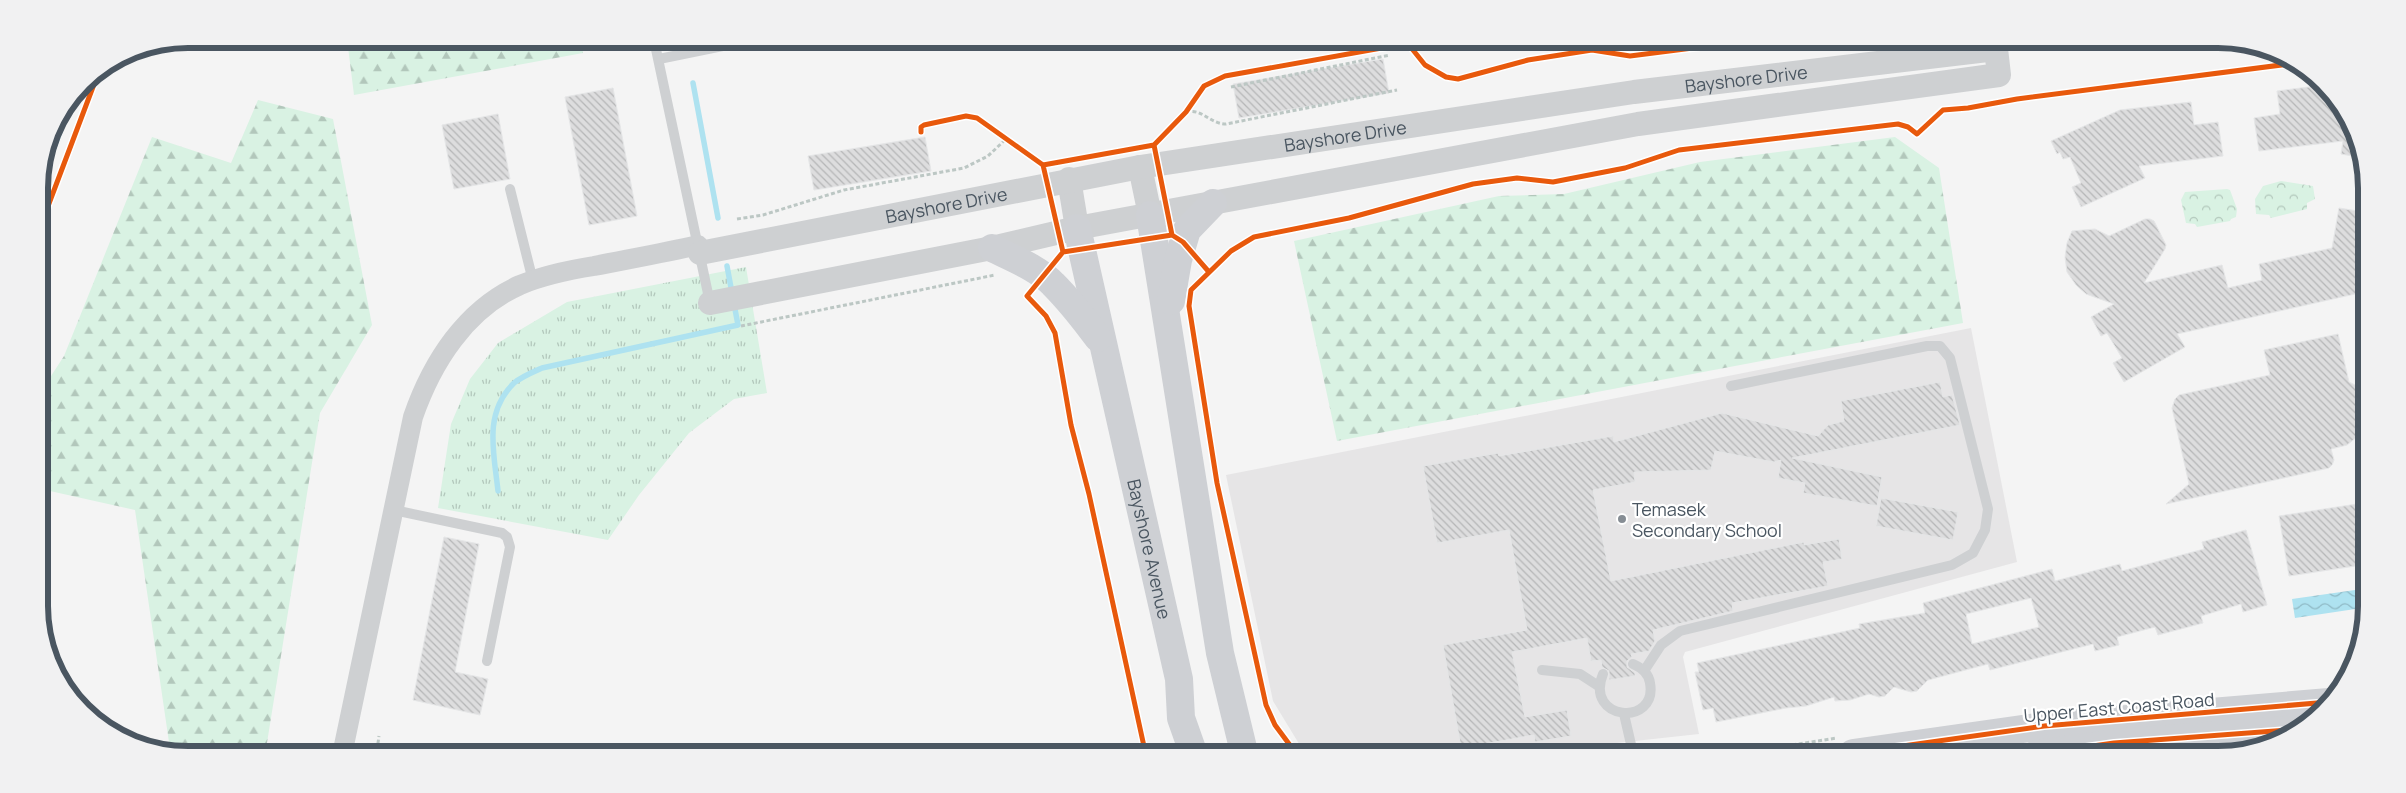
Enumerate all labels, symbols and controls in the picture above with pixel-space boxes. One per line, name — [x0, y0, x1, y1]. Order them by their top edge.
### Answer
street label: Bayshore Drive — [1684, 59, 1809, 98]
street label: Bayshore Drive — [1283, 115, 1408, 157]
street label: Bayshore Drive — [883, 181, 1009, 228]
street label: Bayshore Avenue — [1122, 477, 1177, 621]
place label: Temasek Secondary School — [1632, 497, 1782, 542]
marker: Temasek Secondary School — [1616, 513, 1628, 525]
street label: Upper East Coast Road — [2023, 687, 2215, 727]

